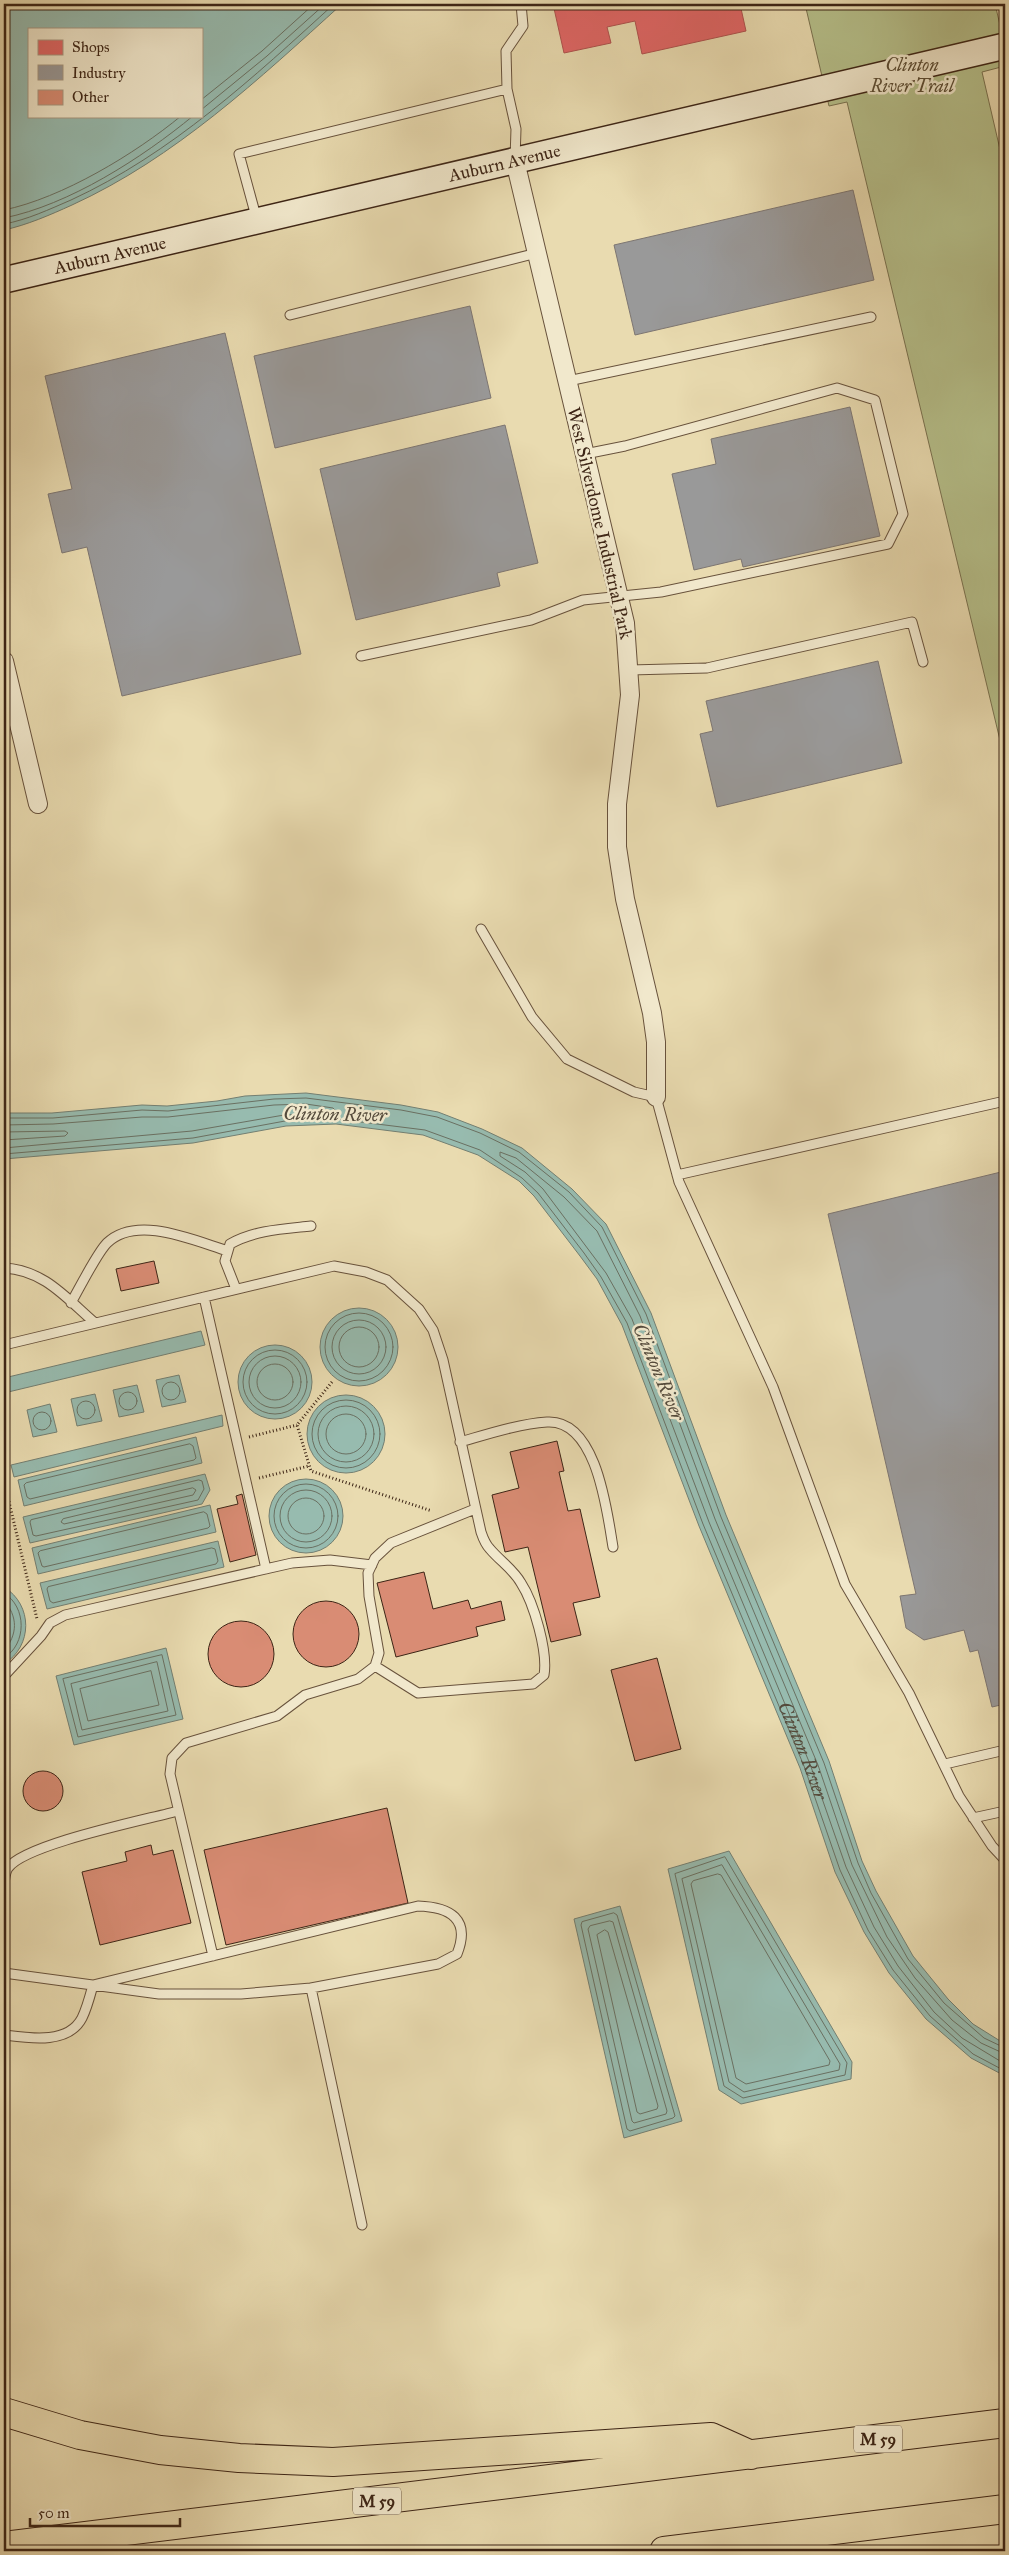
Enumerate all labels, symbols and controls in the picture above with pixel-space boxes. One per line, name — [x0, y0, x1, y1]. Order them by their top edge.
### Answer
legend — [28, 28, 202, 118]
text: Shops — [72, 38, 110, 56]
park label: Clinton River Trail — [869, 54, 956, 97]
text: Industry — [72, 64, 126, 82]
text: Other — [72, 88, 109, 106]
street label: Auburn Avenue — [445, 139, 563, 187]
street label: Auburn Avenue — [51, 231, 168, 279]
street label: West Silverdome Industrial Park — [563, 405, 638, 642]
water label: Clinton River — [283, 1102, 388, 1126]
water label: Clinton River — [628, 1320, 690, 1425]
water label: Clinton River — [774, 1698, 833, 1804]
road number: M 59 — [854, 2426, 902, 2452]
road number: M 59 — [353, 2488, 401, 2514]
scale bar — [30, 2495, 180, 2527]
text: 50 m — [38, 2504, 70, 2522]

